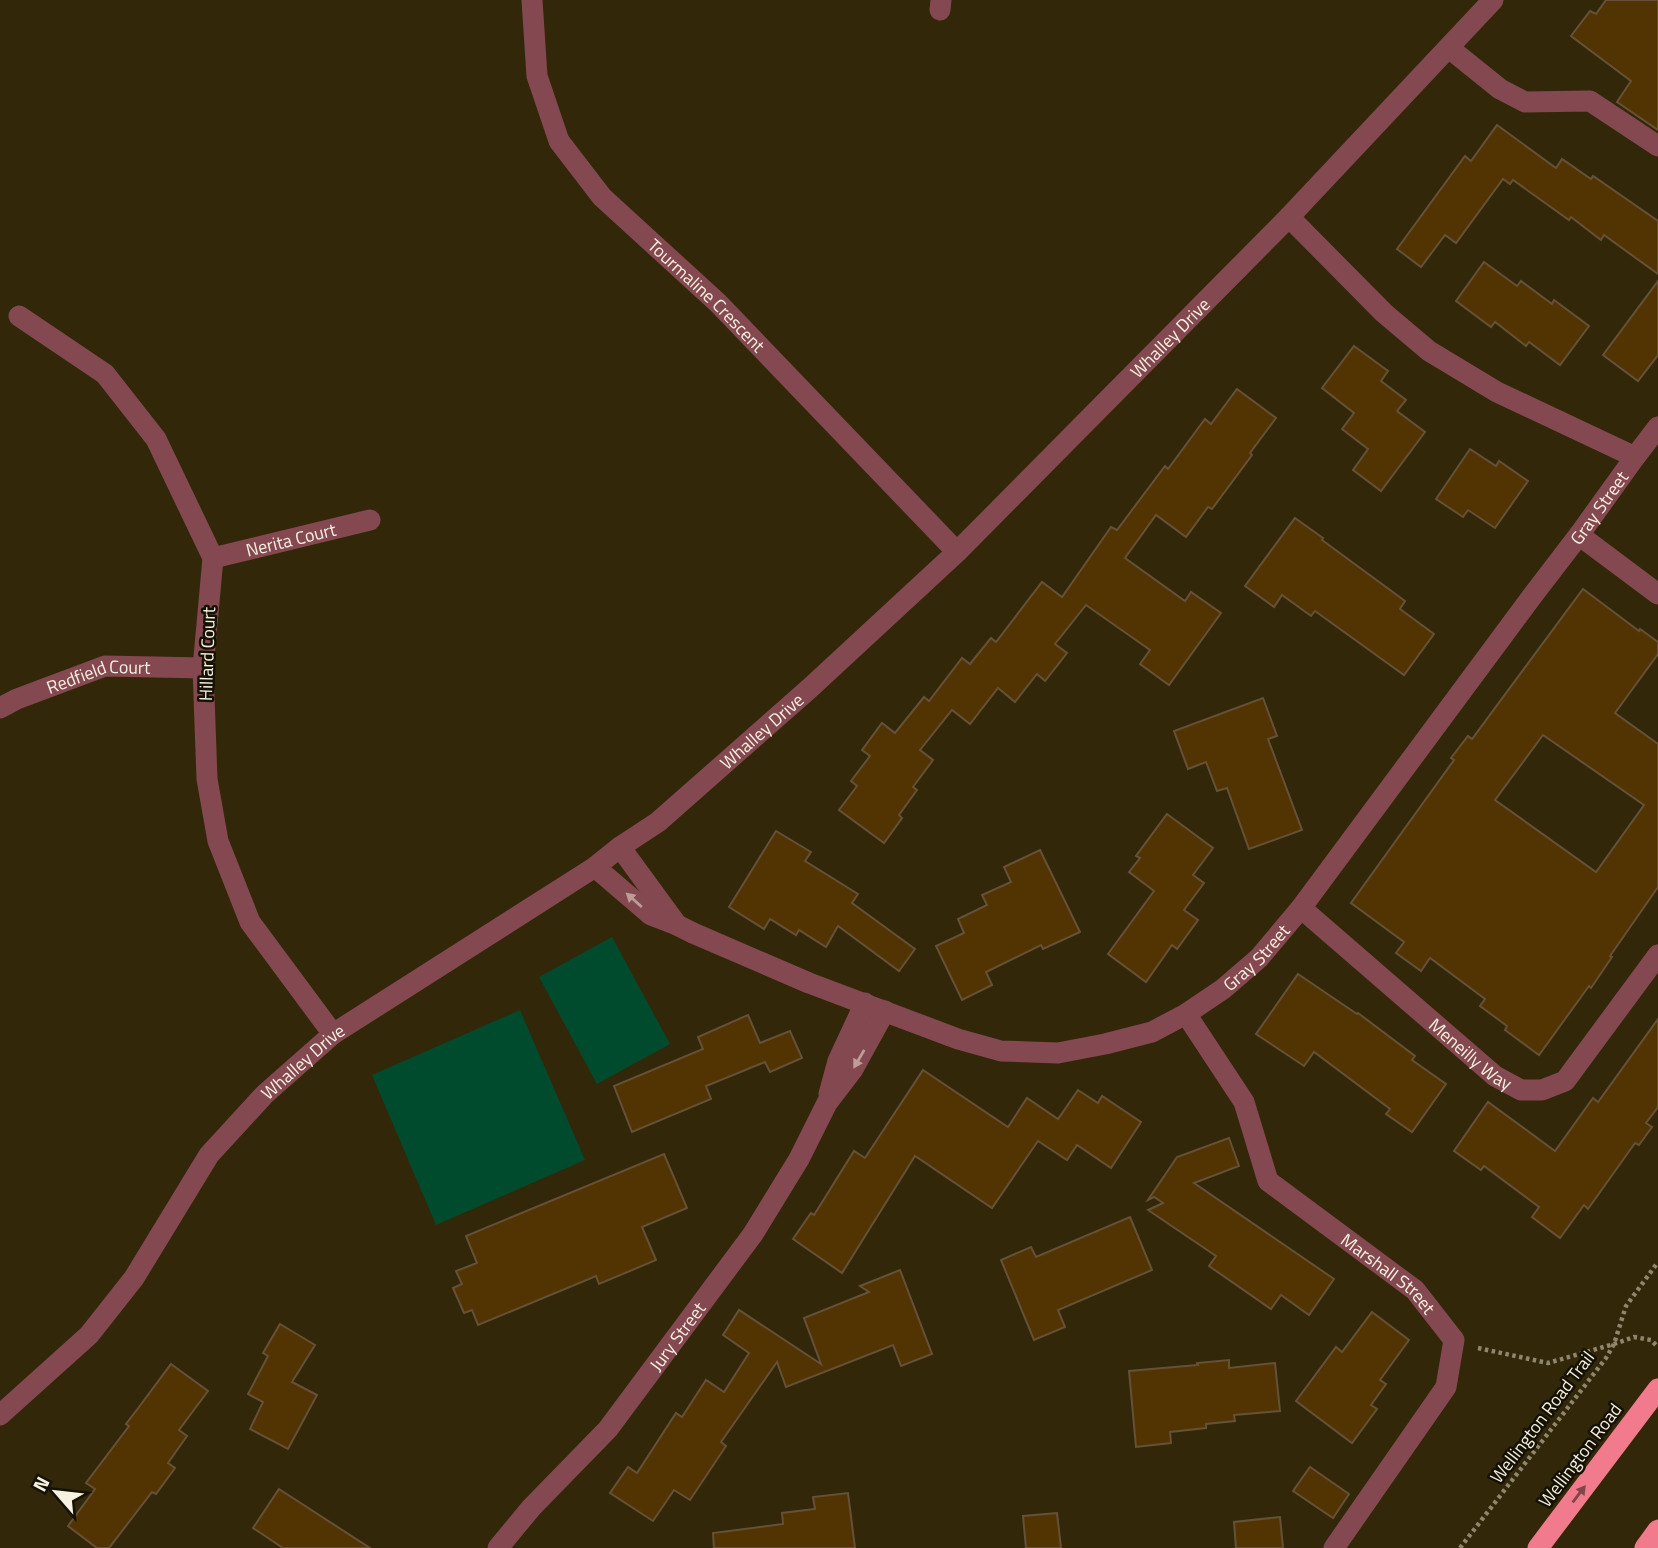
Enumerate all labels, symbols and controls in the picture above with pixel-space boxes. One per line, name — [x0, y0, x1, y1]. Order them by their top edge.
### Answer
street label: Tourmaline Crescent — [642, 232, 772, 359]
street label: Whalley Drive — [1123, 291, 1216, 384]
street label: Gray Street — [1563, 464, 1635, 550]
street label: Nerita Court — [243, 515, 339, 563]
street label: Hillard Court — [192, 606, 222, 702]
street label: Redfield Court — [42, 653, 151, 700]
street label: Whalley Drive — [714, 686, 809, 775]
one-way arrow — [625, 892, 643, 908]
street label: Gray Street — [1217, 917, 1296, 997]
street label: Meneilly Way — [1423, 1011, 1517, 1097]
street label: Whalley Drive — [254, 1017, 350, 1106]
one-way arrow — [853, 1049, 865, 1068]
street label: Marshall Street — [1335, 1226, 1443, 1320]
street label: Jury Street — [642, 1295, 712, 1376]
street label: Wellington Road Trail — [1485, 1347, 1599, 1487]
street label: Wellington Road — [1534, 1399, 1626, 1511]
north arrow — [21, 1457, 91, 1527]
text: N — [25, 1471, 56, 1496]
one-way arrow — [1572, 1485, 1587, 1503]

